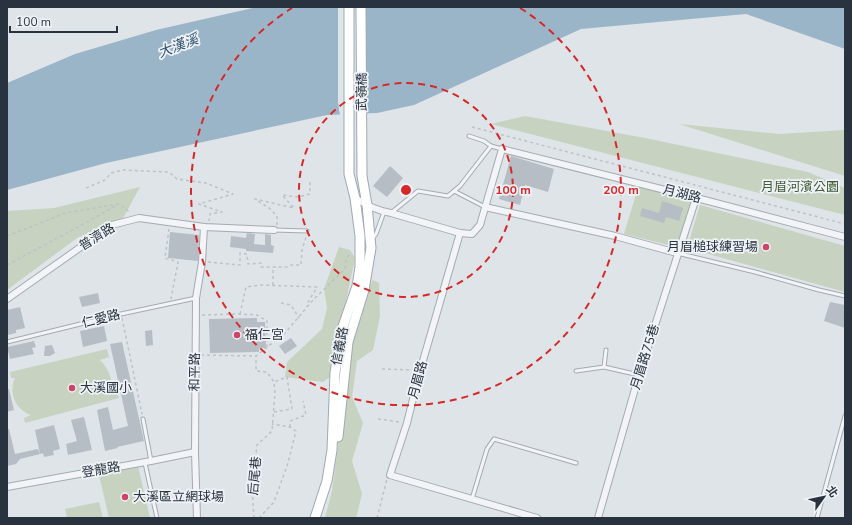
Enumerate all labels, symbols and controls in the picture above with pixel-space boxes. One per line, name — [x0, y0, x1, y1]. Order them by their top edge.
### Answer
scale bar — [10, 8, 117, 34]
text: 100 m — [16, 14, 51, 30]
water label: 大漢溪 — [155, 29, 203, 62]
street label: 武嶺橋 — [353, 72, 371, 112]
park label: 月眉河濱公園 — [761, 178, 839, 196]
street label: 月湖路 — [661, 181, 703, 207]
text: 100 m — [495, 182, 531, 198]
text: 200 m — [603, 182, 639, 198]
centre of rings — [399, 183, 413, 197]
street label: 普濟路 — [76, 219, 118, 255]
place label: 月眉槌球練習場 — [667, 238, 758, 256]
marker: 月眉槌球練習場 — [761, 242, 771, 252]
street label: 仁愛路 — [80, 306, 122, 332]
street label: 月眉路75巷 — [627, 322, 663, 392]
street label: 信義路 — [327, 325, 353, 367]
place label: 福仁宮 — [245, 326, 284, 344]
marker: 福仁宮 — [232, 330, 242, 340]
street label: 和平路 — [186, 352, 204, 392]
street label: 月眉路 — [404, 359, 432, 401]
place label: 大溪國小 — [80, 379, 132, 397]
marker: 大溪國小 — [67, 383, 77, 393]
street label: 后尾巷 — [244, 456, 266, 496]
street label: 登龍路 — [80, 458, 122, 482]
north arrow — [804, 477, 844, 517]
text: 北 — [823, 483, 841, 501]
place label: 大溪區立網球場 — [133, 488, 224, 506]
marker: 大溪區立網球場 — [120, 492, 130, 502]

